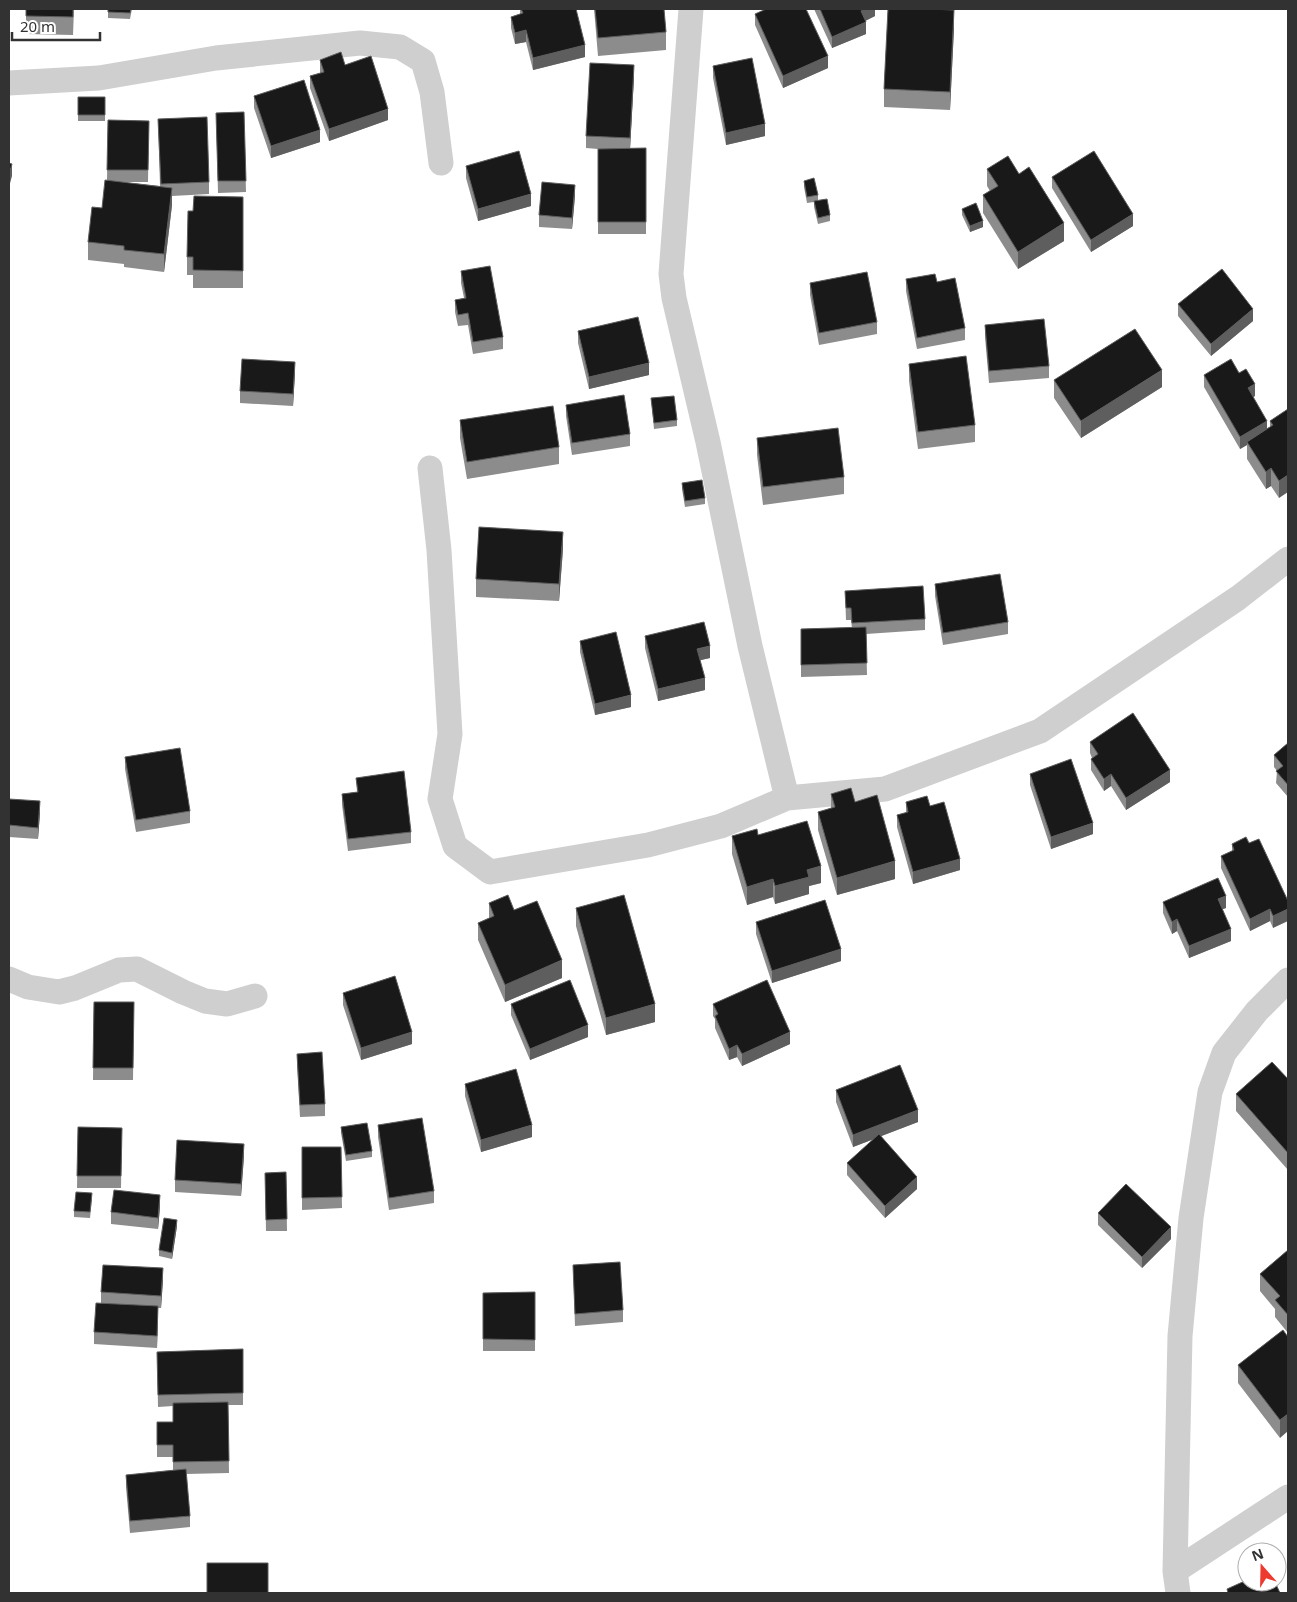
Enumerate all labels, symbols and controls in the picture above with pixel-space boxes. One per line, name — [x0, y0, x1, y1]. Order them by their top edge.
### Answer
scale bar — [12, 10, 100, 42]
text: 20 m — [20, 16, 55, 36]
north arrow — [1237, 1542, 1287, 1592]
text: N — [1249, 1543, 1266, 1565]

